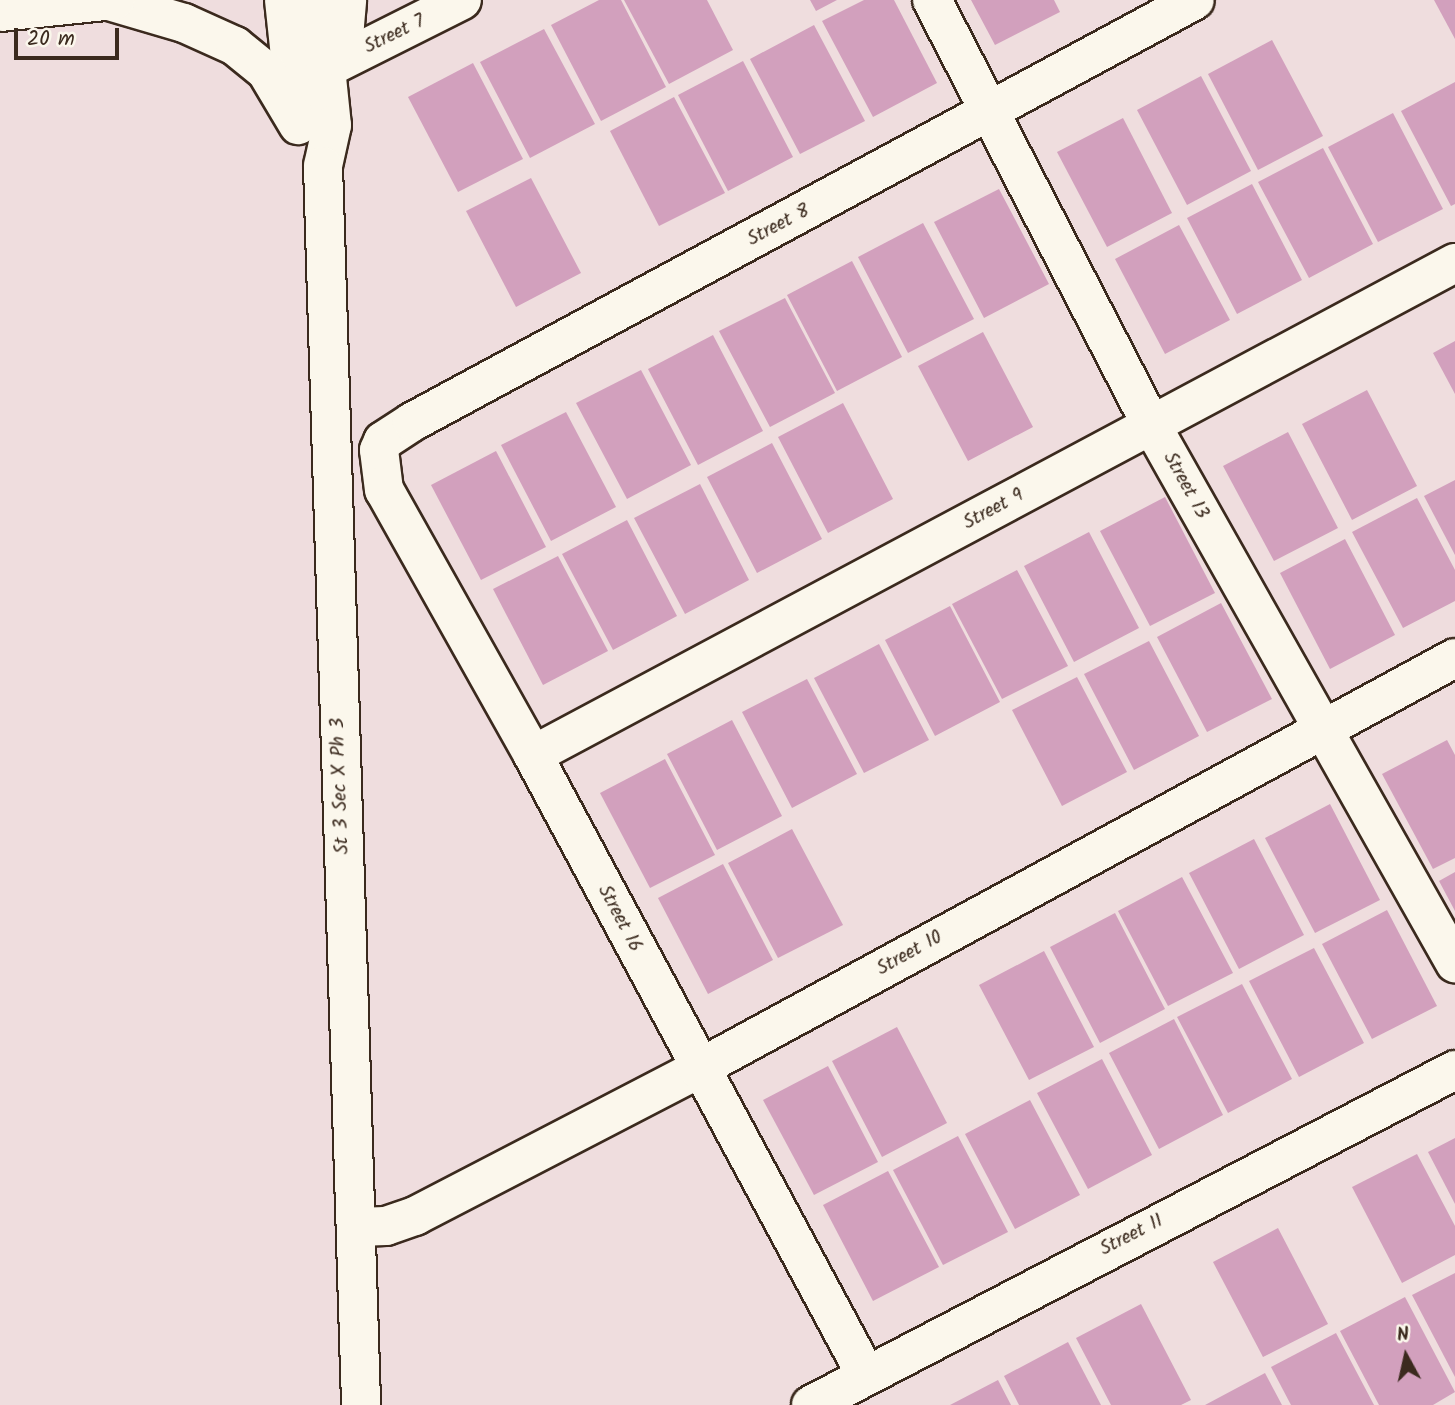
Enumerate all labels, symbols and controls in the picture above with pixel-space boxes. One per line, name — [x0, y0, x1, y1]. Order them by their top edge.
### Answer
street label: Street 7 — [361, 11, 429, 59]
scale bar — [18, 14, 122, 58]
text: 20 m — [27, 23, 75, 56]
street label: Street 8 — [744, 200, 814, 252]
street label: Street 13 — [1157, 449, 1213, 523]
street label: Street 9 — [960, 485, 1028, 535]
street label: St 3 Sec X Ph 3 — [327, 717, 355, 855]
street label: Street 16 — [592, 882, 646, 956]
street label: Street 10 — [873, 927, 947, 981]
street label: Street 11 — [1097, 1210, 1167, 1262]
text: N — [1395, 1320, 1411, 1351]
north arrow — [1371, 1321, 1441, 1391]

